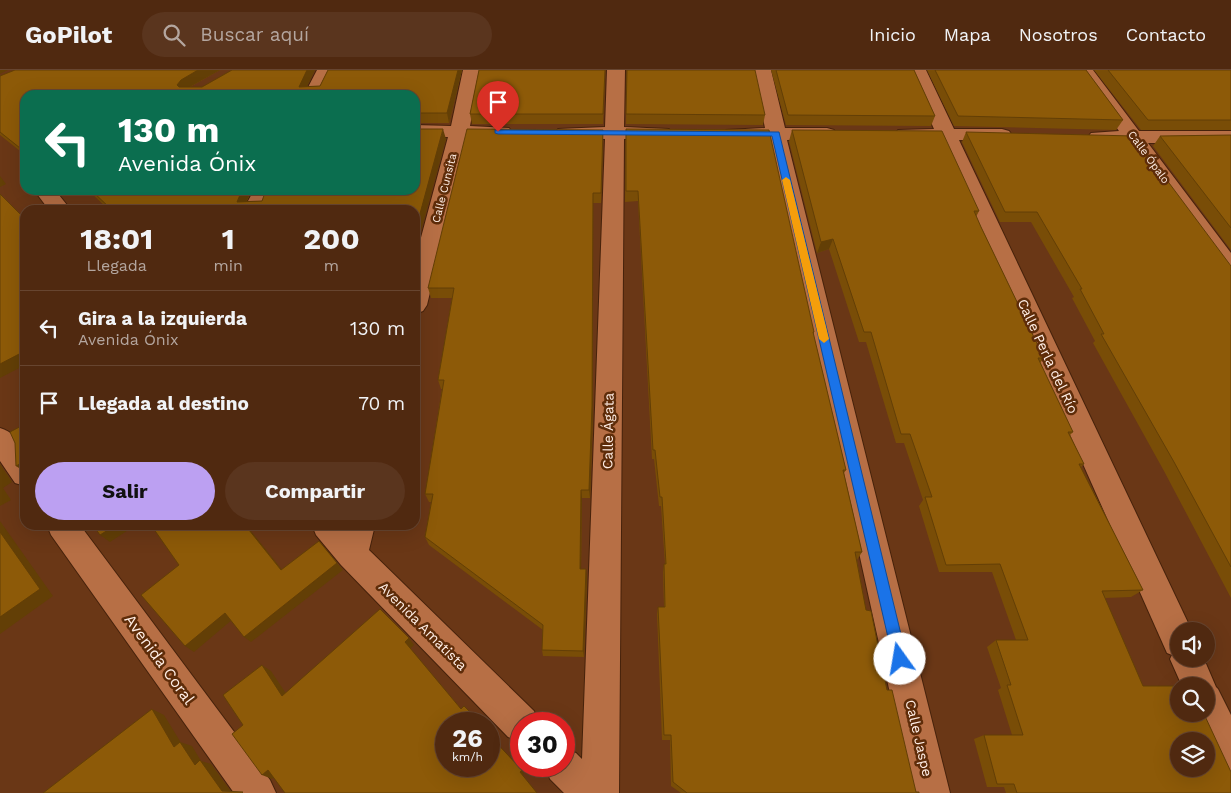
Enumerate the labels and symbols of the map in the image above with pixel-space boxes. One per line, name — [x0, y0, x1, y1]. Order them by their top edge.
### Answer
pin — [477, 81, 519, 132]
street label: Calle Ópalo — [1125, 128, 1173, 186]
street label: Calle Cunsita — [430, 152, 459, 224]
street label: Calle Perla del Río — [1014, 296, 1082, 416]
street label: Calle Ágata — [599, 393, 617, 469]
street label: Avenida Amatista — [376, 579, 470, 673]
street label: Avenida Coral — [121, 611, 199, 708]
position arrow — [873, 632, 925, 684]
street label: Calle Jaspe — [902, 698, 936, 778]
speed limit sign: 30 — [510, 712, 575, 777]

